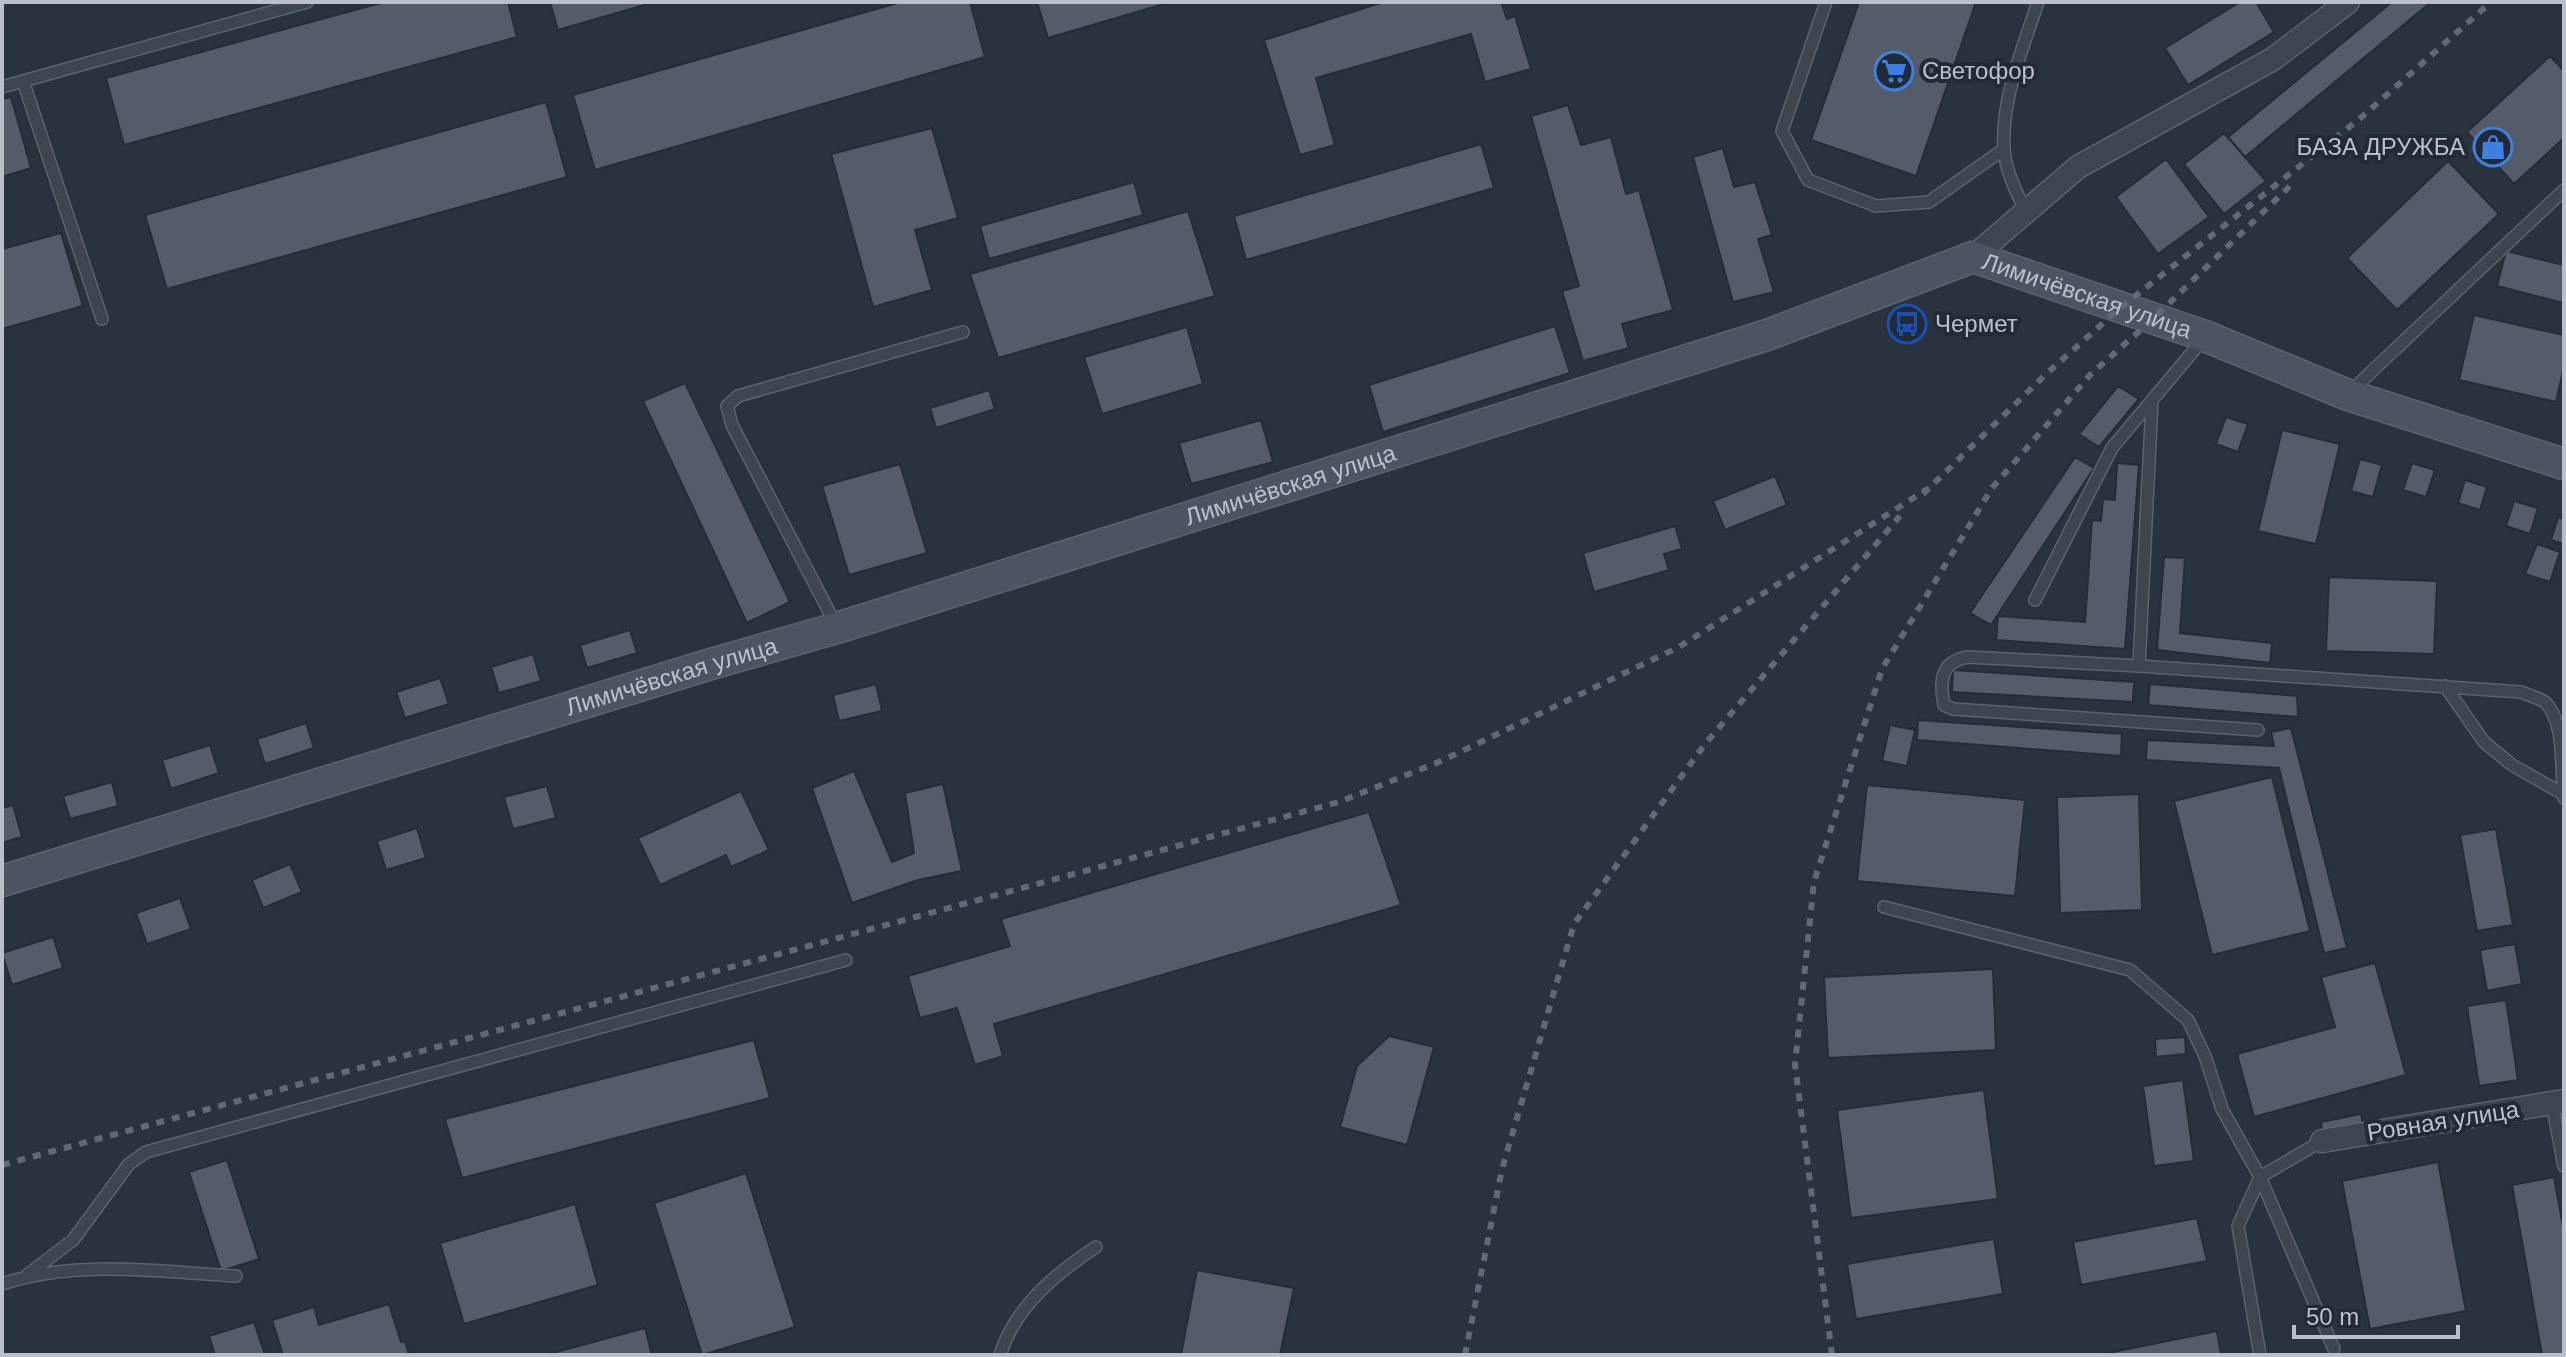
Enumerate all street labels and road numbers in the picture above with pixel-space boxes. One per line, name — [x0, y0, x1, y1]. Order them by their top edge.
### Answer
street label: Лимичёвская улица — [1979, 247, 2196, 344]
street label: Лимичёвская улица — [1182, 439, 1400, 530]
street label: Лимичёвская улица — [562, 632, 781, 721]
street label: Ровная улица — [2365, 1095, 2521, 1146]

